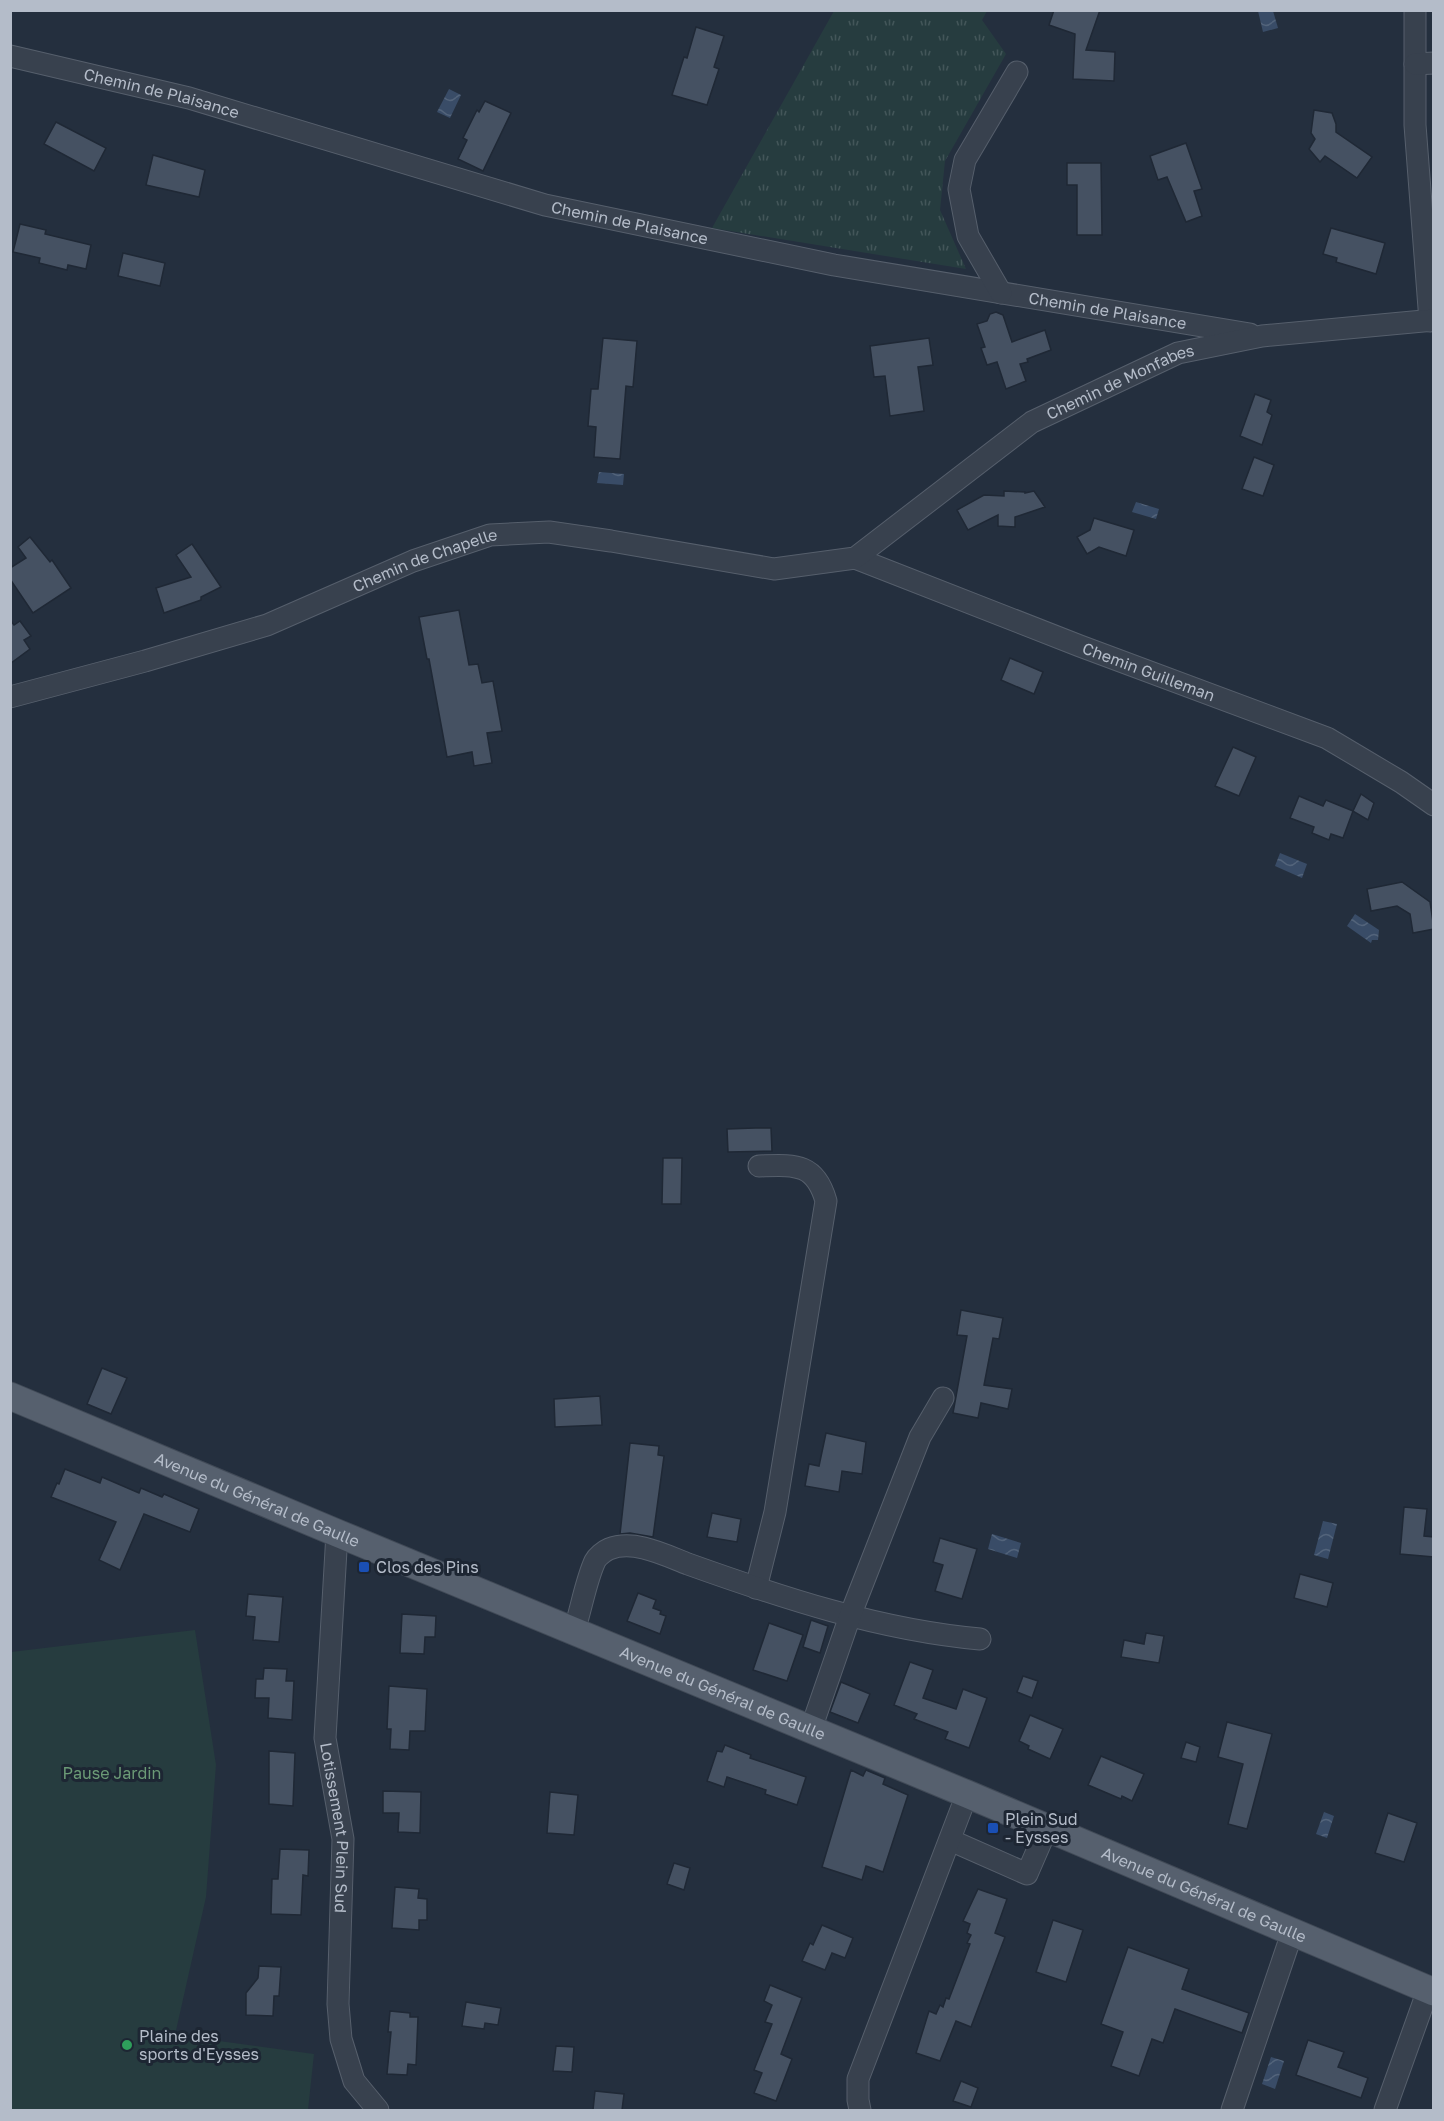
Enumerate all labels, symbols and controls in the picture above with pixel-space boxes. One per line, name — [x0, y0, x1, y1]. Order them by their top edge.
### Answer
street label: Chemin de Plaisance — [82, 64, 242, 123]
street label: Chemin de Plaisance — [549, 197, 710, 249]
street label: Chemin de Plaisance — [1027, 287, 1188, 333]
street label: Chemin de Monfabes — [1043, 340, 1196, 424]
street label: Chemin de Chapelle — [349, 525, 498, 596]
street label: Chemin Guilleman — [1080, 638, 1218, 705]
street label: Avenue du Général de Gaulle — [152, 1448, 363, 1551]
place label: Clos des Pins — [376, 1557, 479, 1577]
marker: Clos des Pins — [357, 1560, 371, 1574]
street label: Avenue du Général de Gaulle — [617, 1641, 828, 1744]
street label: Lotissement Plein Sud — [316, 1741, 353, 1913]
park label: Pause Jardin — [63, 1763, 161, 1783]
place label: Plein Sud - Eysses — [1005, 1809, 1078, 1847]
marker: Plein Sud - Eysses — [986, 1821, 1000, 1835]
street label: Avenue du Général de Gaulle — [1099, 1842, 1310, 1947]
place label: Plaine des sports d'Eysses — [139, 2026, 259, 2064]
marker: Plaine des sports d'Eysses — [120, 2038, 134, 2052]

